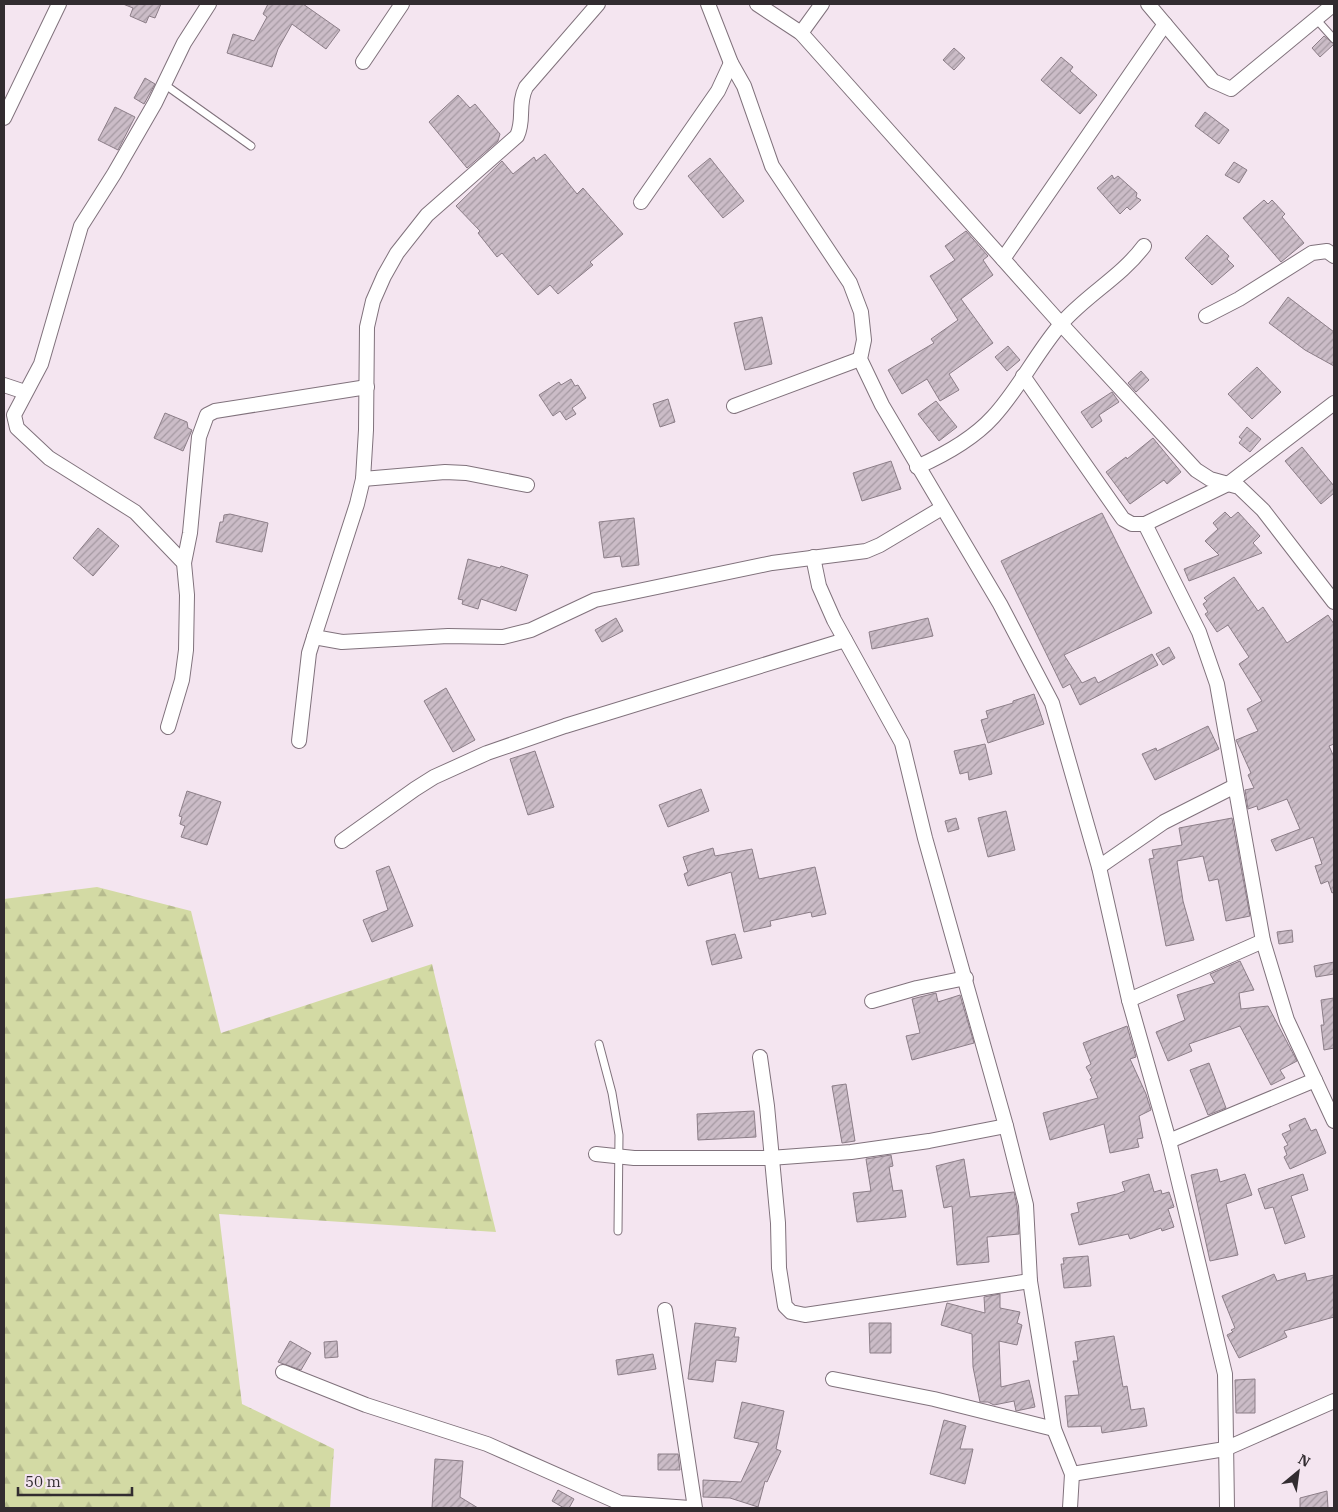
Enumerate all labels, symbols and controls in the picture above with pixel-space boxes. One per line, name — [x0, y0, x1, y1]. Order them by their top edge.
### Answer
north arrow — [1273, 1447, 1323, 1497]
text: N — [1295, 1450, 1314, 1471]
scale bar — [18, 1464, 131, 1496]
text: 50 m — [25, 1472, 61, 1491]

